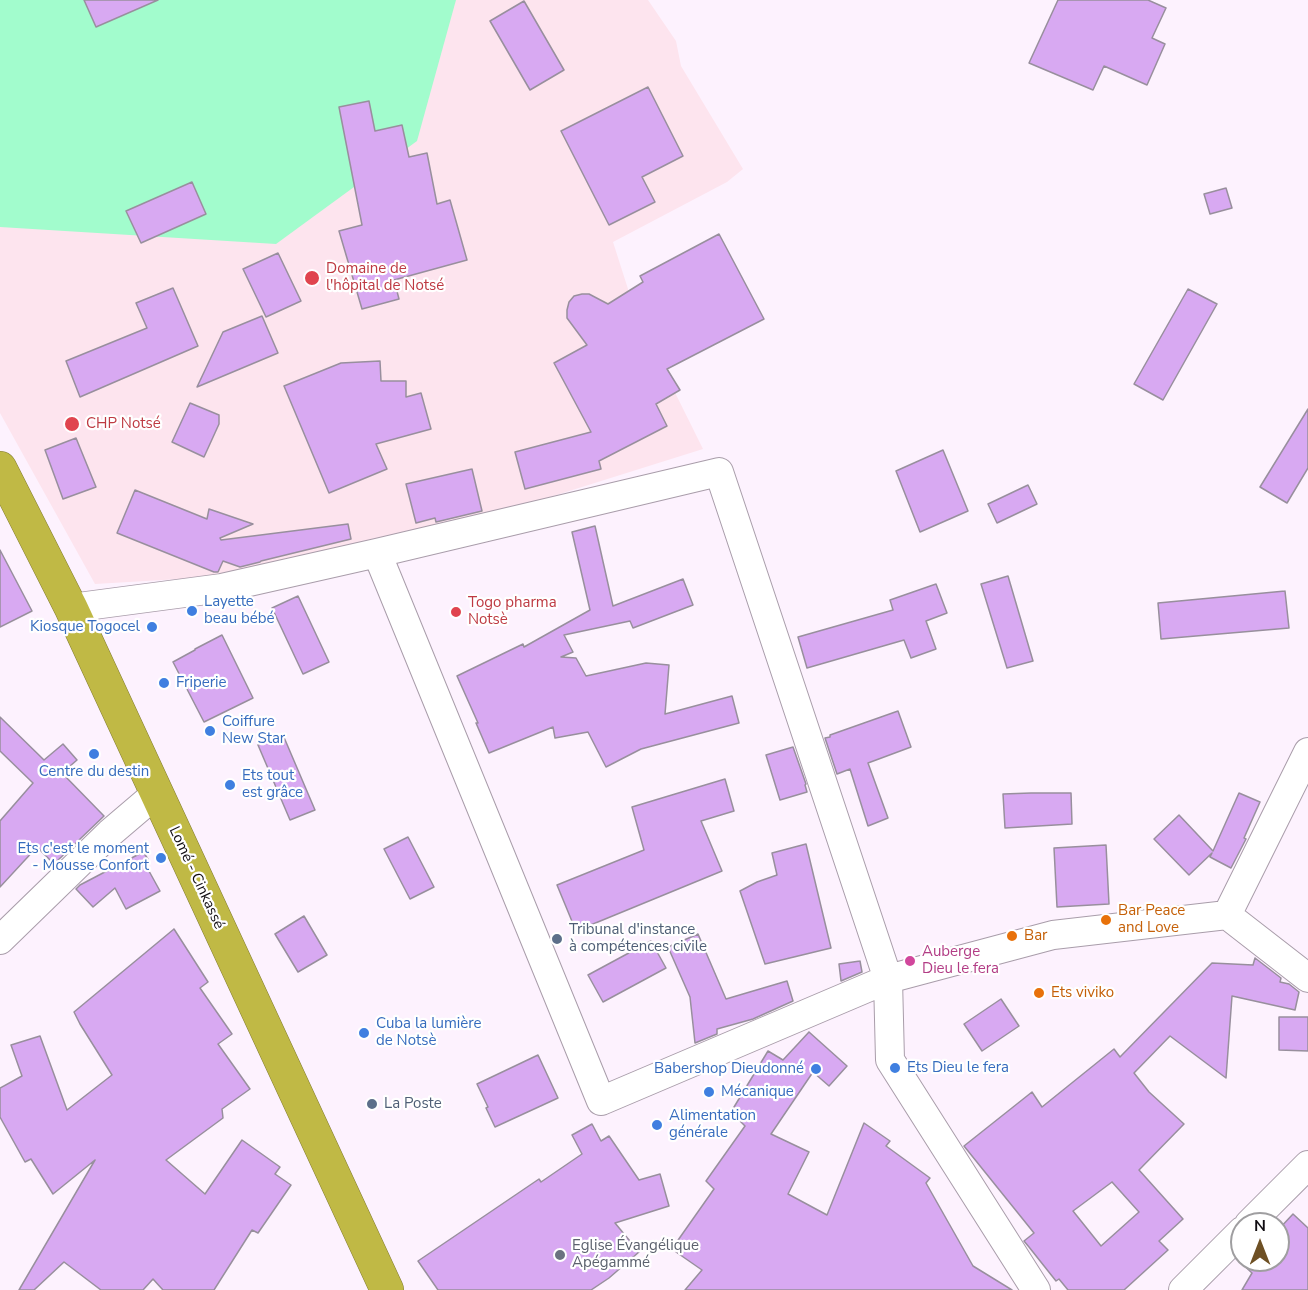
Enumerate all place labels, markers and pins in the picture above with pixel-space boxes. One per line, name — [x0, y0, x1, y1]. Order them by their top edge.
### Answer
place label: Domaine de l'hôpital de Notsé — [326, 260, 444, 295]
marker: Domaine de l'hôpital de Notsé — [303, 269, 321, 287]
marker: CHP Notsé — [63, 415, 81, 433]
place label: CHP Notsé — [86, 415, 161, 433]
place label: Layette beau bébé — [204, 593, 274, 628]
place label: Togo pharma Notsè — [468, 594, 557, 629]
marker: Layette beau bébé — [185, 604, 199, 618]
marker: Togo pharma Notsè — [449, 605, 463, 619]
place label: Kiosque Togocel — [30, 618, 140, 636]
marker: Kiosque Togocel — [145, 620, 159, 634]
place label: Friperie — [176, 674, 226, 692]
marker: Friperie — [157, 676, 171, 690]
place label: Coiffure New Star — [222, 713, 285, 748]
marker: Coiffure New Star — [203, 724, 217, 738]
marker: Centre du destin — [87, 747, 101, 761]
place label: Centre du destin — [39, 763, 149, 781]
place label: Ets tout est grâce — [242, 767, 303, 802]
marker: Ets tout est grâce — [223, 778, 237, 792]
place label: Ets c'est le moment - Mousse Confort — [18, 840, 149, 875]
marker: Ets c'est le moment - Mousse Confort — [154, 851, 168, 865]
place label: Bar Peace and Love — [1118, 902, 1185, 937]
marker: Bar Peace and Love — [1099, 913, 1113, 927]
place label: Tribunal d'instance à compétences civile — [569, 921, 707, 956]
place label: Bar — [1024, 927, 1047, 945]
marker: Bar — [1005, 929, 1019, 943]
marker: Tribunal d'instance à compétences civile — [550, 932, 564, 946]
place label: Auberge Dieu le fera — [922, 943, 999, 978]
marker: Auberge Dieu le fera — [903, 954, 917, 968]
place label: Ets viviko — [1051, 984, 1114, 1002]
marker: Ets viviko — [1032, 986, 1046, 1000]
place label: Cuba la lumière de Notsè — [376, 1015, 482, 1050]
marker: Cuba la lumière de Notsè — [357, 1026, 371, 1040]
place label: Ets Dieu le fera — [907, 1059, 1009, 1077]
place label: Babershop Dieudonné — [654, 1060, 804, 1078]
marker: Ets Dieu le fera — [888, 1061, 902, 1075]
marker: Babershop Dieudonné — [809, 1062, 823, 1076]
place label: Mécanique — [721, 1083, 794, 1101]
marker: Mécanique — [702, 1085, 716, 1099]
place label: La Poste — [384, 1095, 442, 1113]
marker: La Poste — [365, 1097, 379, 1111]
place label: Alimentation générale — [669, 1107, 756, 1142]
marker: Alimentation générale — [650, 1118, 664, 1132]
place label: Eglise Évangélique Apégammé — [572, 1237, 699, 1272]
marker: Eglise Évangélique Apégammé — [553, 1248, 567, 1262]

